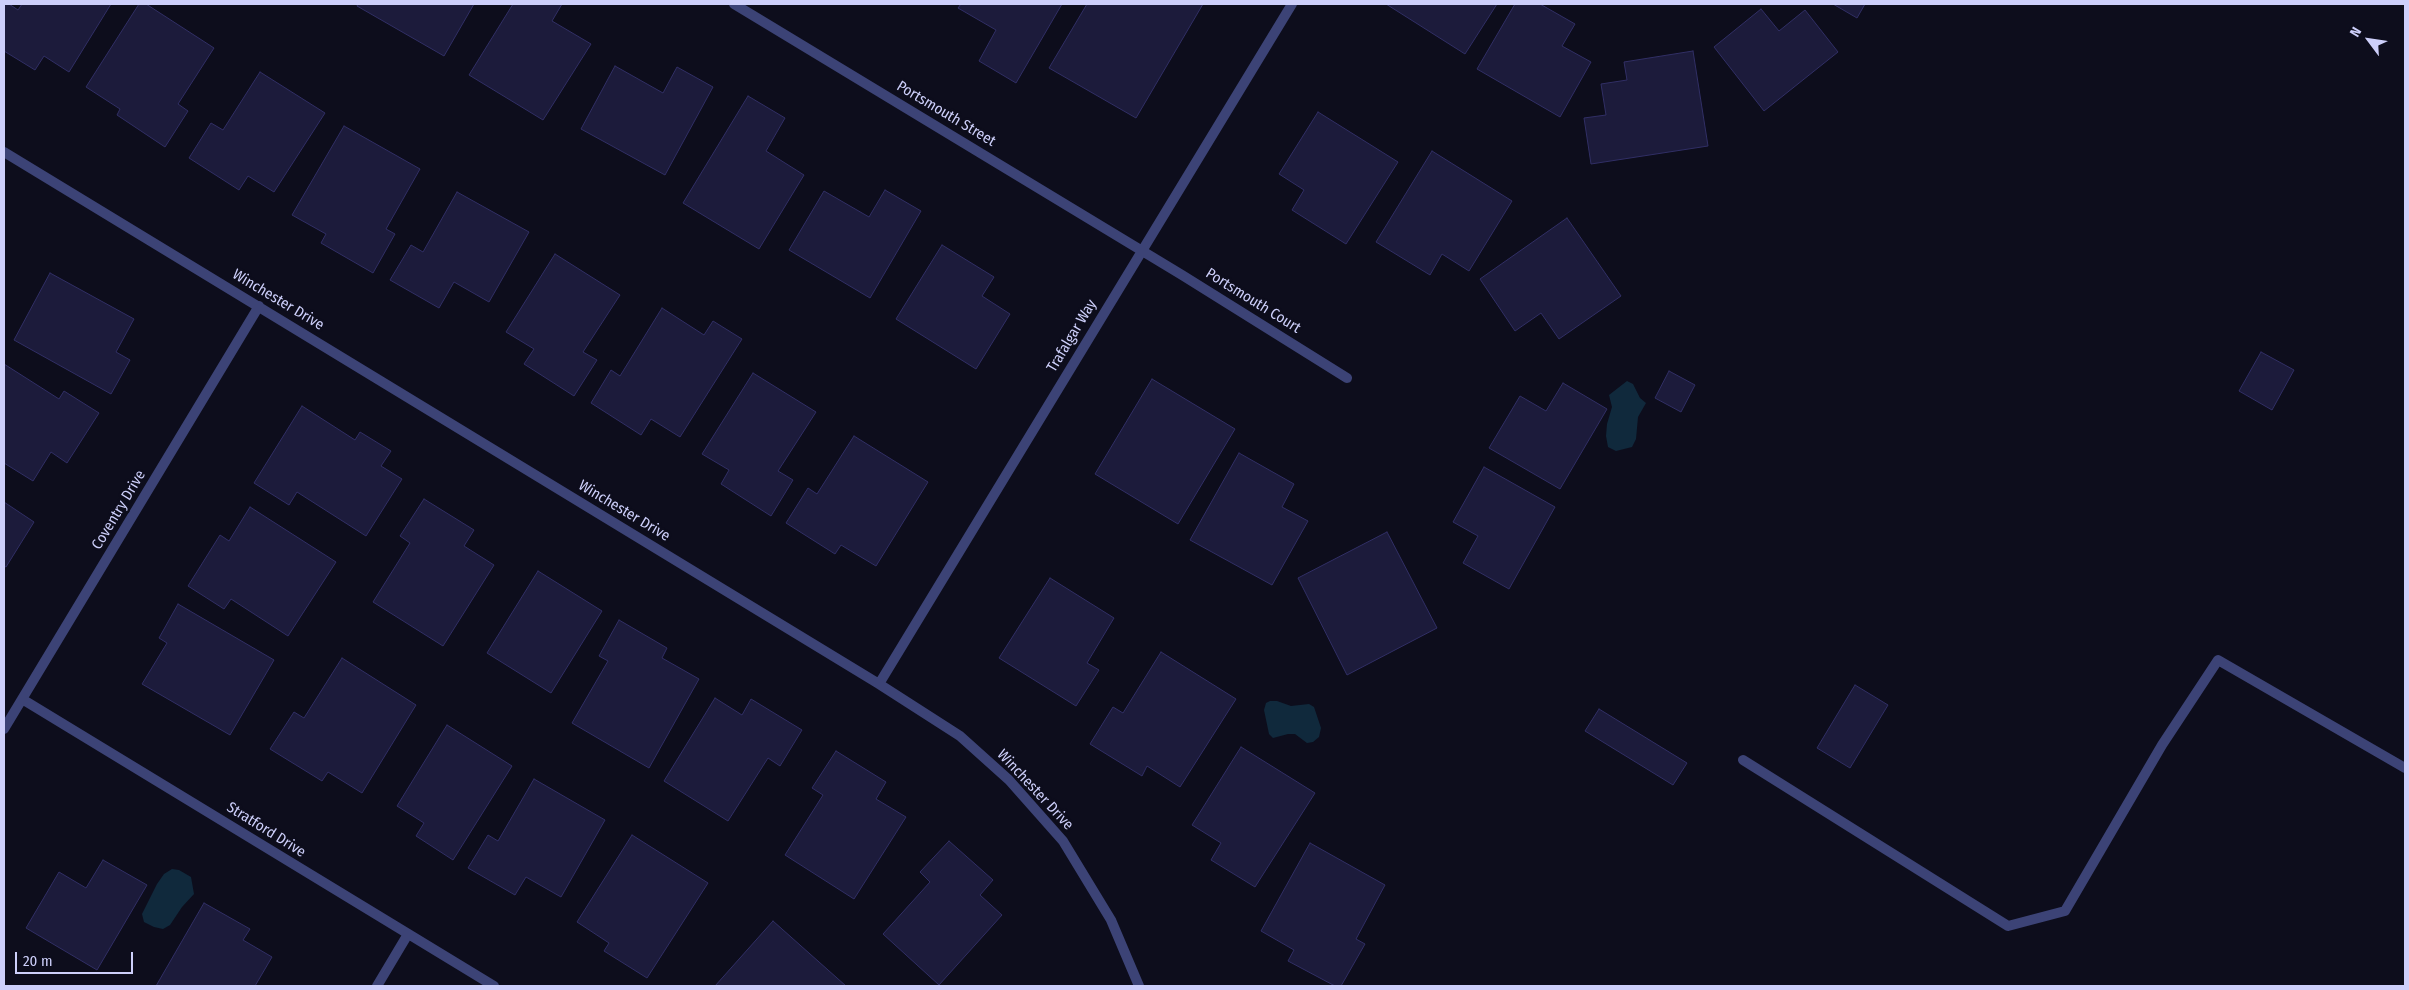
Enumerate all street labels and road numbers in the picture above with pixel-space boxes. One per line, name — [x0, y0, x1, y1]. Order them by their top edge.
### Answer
street label: Portsmouth Street — [893, 77, 999, 151]
street label: Portsmouth Court — [1202, 265, 1304, 337]
street label: Winchester Drive — [229, 266, 327, 334]
street label: Trafalgar Way — [1043, 296, 1101, 376]
street label: Coventry Drive — [88, 467, 150, 553]
street label: Winchester Drive — [575, 477, 673, 545]
street label: Winchester Drive — [993, 746, 1077, 834]
street label: Stratford Drive — [223, 799, 309, 861]

